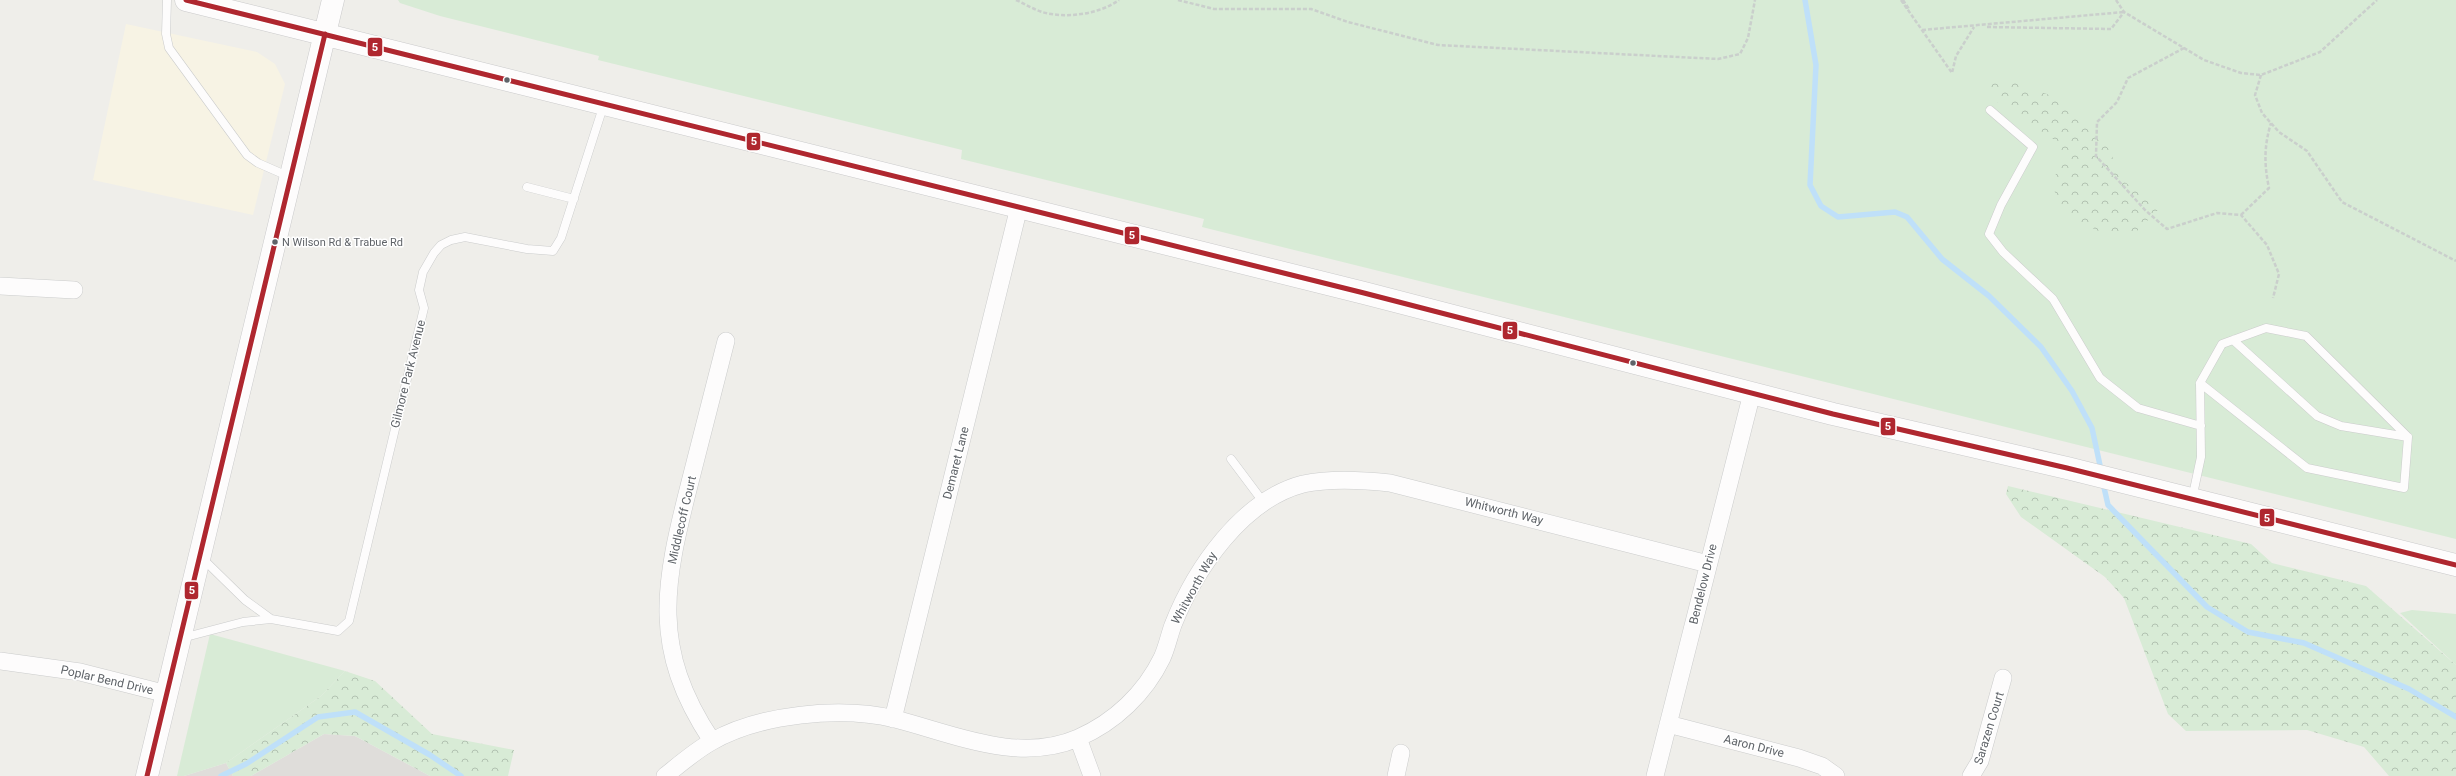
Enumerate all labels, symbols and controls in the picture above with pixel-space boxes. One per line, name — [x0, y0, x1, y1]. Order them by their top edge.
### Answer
line badge: 5 — [367, 37, 383, 57]
text: 5 — [372, 41, 378, 54]
unlabelled marker — [502, 75, 512, 85]
line badge: 5 — [746, 132, 761, 151]
text: 5 — [751, 135, 757, 148]
line badge: 5 — [1124, 226, 1140, 245]
text: 5 — [1129, 229, 1135, 242]
place label: N Wilson Rd & Trabue Rd — [282, 236, 403, 249]
marker: N Wilson Rd & Trabue Rd — [270, 237, 280, 247]
street label: Gilmore Park Avenue — [388, 318, 428, 430]
line badge: 5 — [1502, 321, 1518, 340]
text: 5 — [1507, 324, 1513, 337]
unlabelled marker — [1628, 358, 1638, 368]
line badge: 5 — [1880, 417, 1896, 436]
text: 5 — [1885, 420, 1891, 433]
street label: Demaret Lane — [940, 425, 972, 501]
street label: Middlecoff Court — [665, 474, 699, 566]
street label: Whitworth Way — [1463, 494, 1545, 528]
line badge: 5 — [2259, 508, 2275, 527]
text: 5 — [2264, 512, 2270, 525]
street label: Bendelow Drive — [1686, 542, 1720, 626]
street label: Whitworth Way — [1168, 549, 1220, 627]
line badge: 5 — [184, 581, 199, 600]
text: 5 — [189, 584, 195, 597]
street label: Poplar Bend Drive — [59, 663, 155, 697]
street label: Sarazen Court — [1971, 690, 2007, 766]
street label: Aaron Drive — [1722, 732, 1786, 760]

